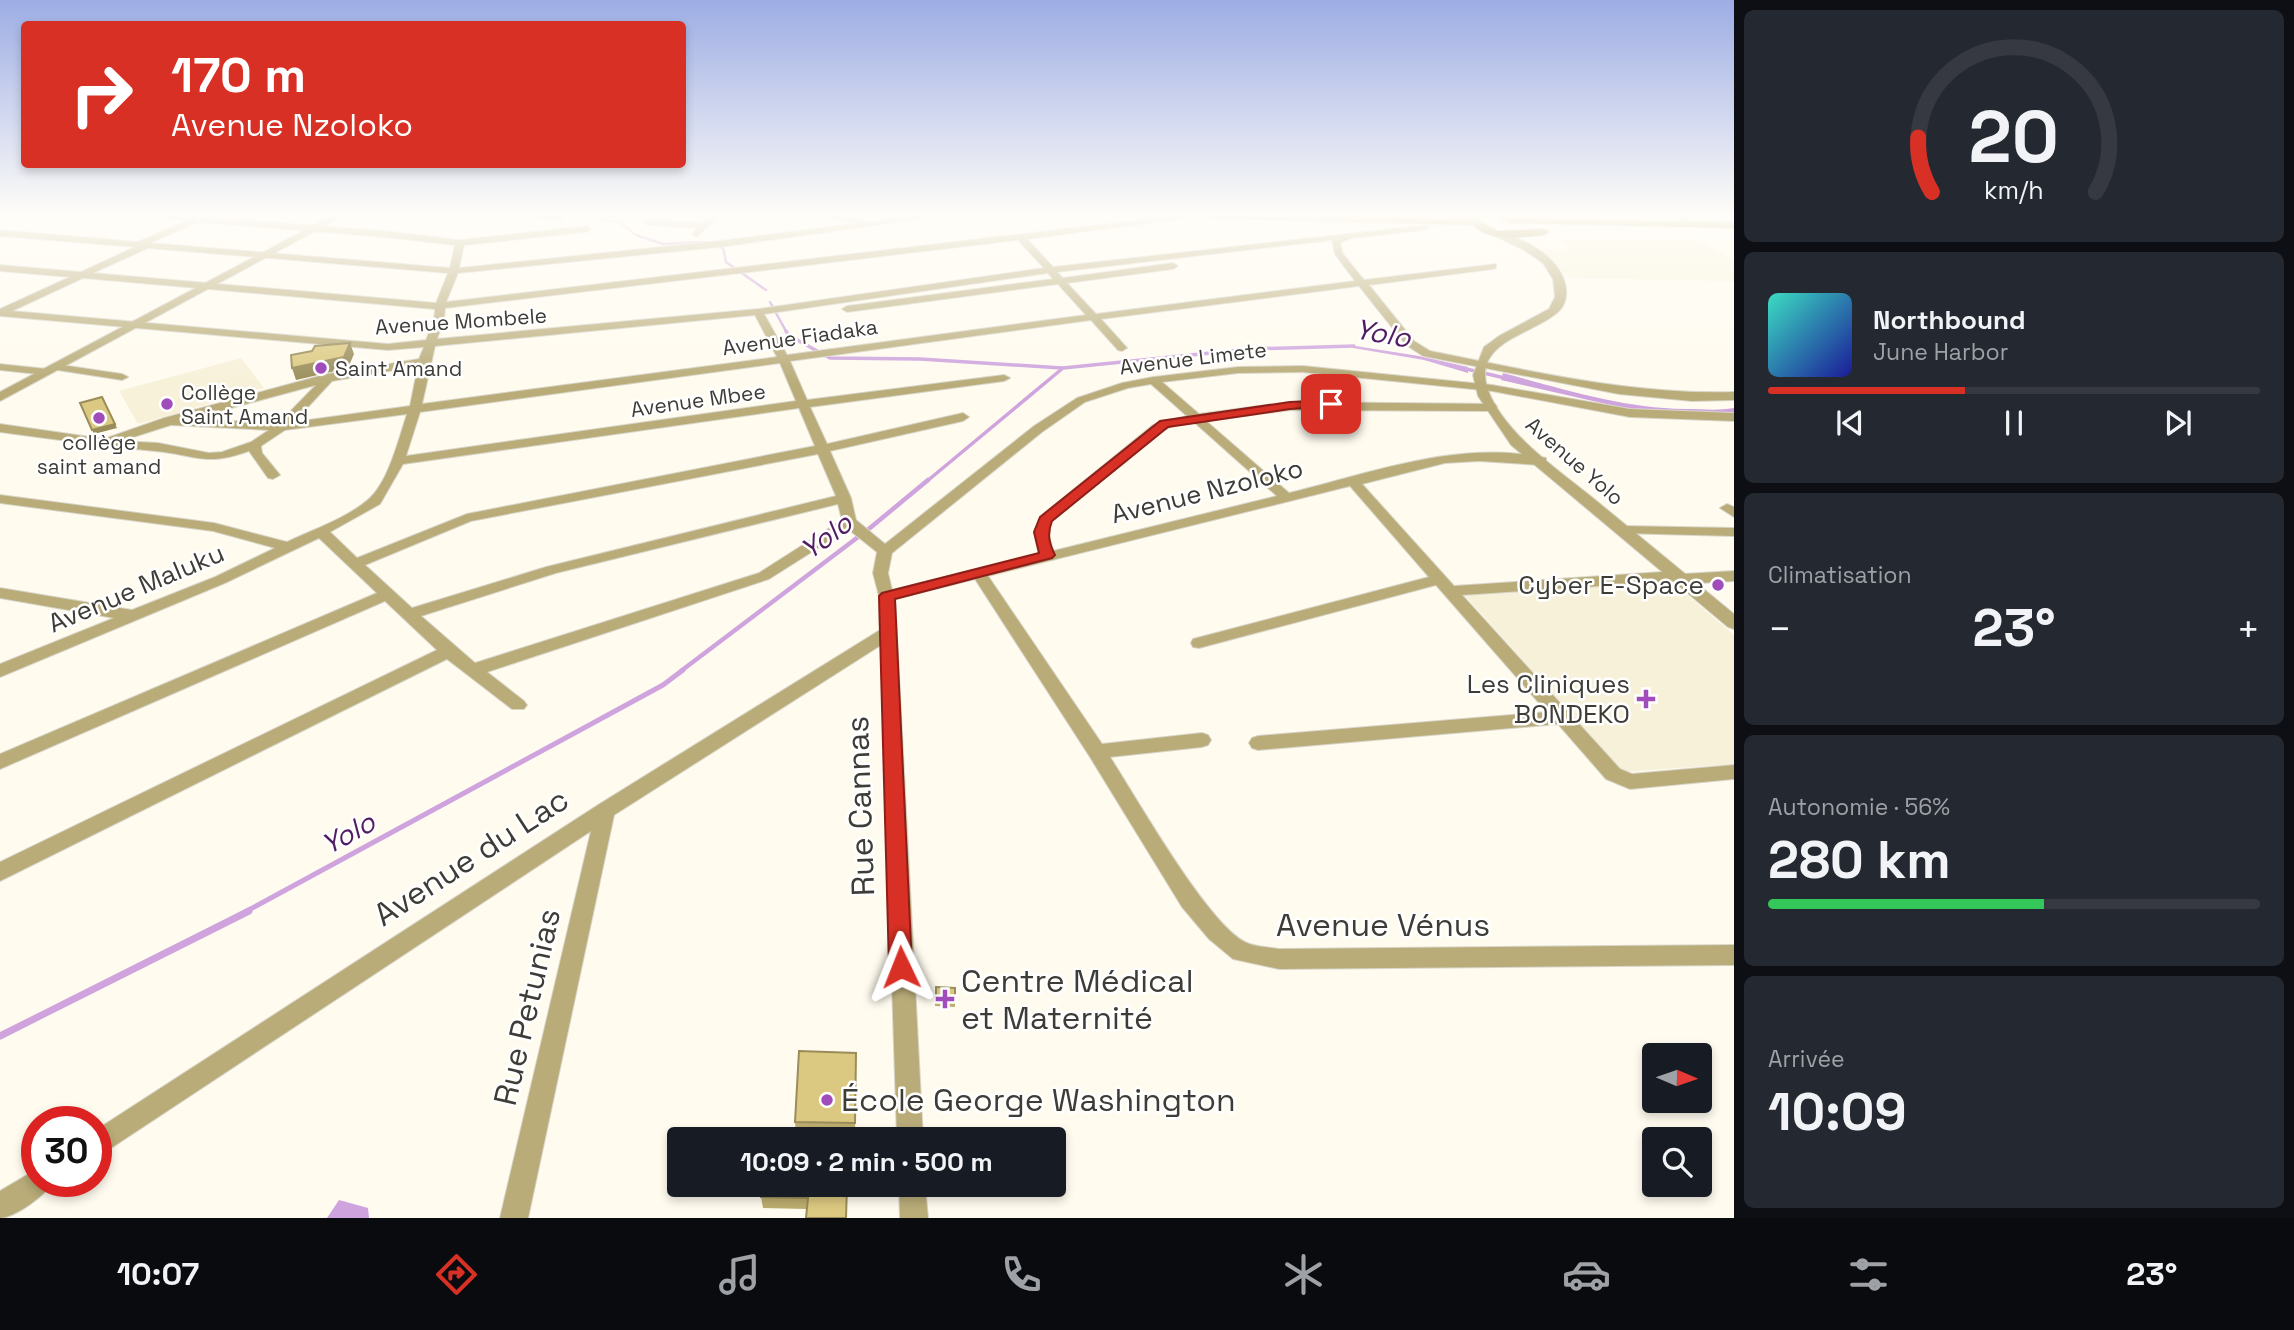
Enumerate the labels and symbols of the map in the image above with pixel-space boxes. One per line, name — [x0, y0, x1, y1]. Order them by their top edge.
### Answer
street label: Avenue Mombele — [374, 302, 548, 340]
water label: Yolo — [1352, 310, 1414, 356]
street label: Avenue Fiadaka — [721, 313, 879, 361]
street label: Avenue Limete — [1118, 336, 1268, 380]
place label: Saint Amand — [335, 355, 462, 382]
marker: Saint Amand — [313, 360, 329, 376]
pin — [1301, 374, 1361, 434]
street label: Avenue Mbee — [629, 377, 767, 423]
place label: Collège Saint Amand — [181, 379, 308, 430]
marker: Collège Saint Amand — [159, 396, 175, 412]
marker: collège saint amand — [91, 410, 107, 426]
street label: Avenue Yolo — [1520, 411, 1630, 511]
place label: collège saint amand — [37, 429, 161, 480]
street label: Avenue Nzoloko — [1107, 451, 1307, 531]
water label: Yolo — [793, 504, 860, 567]
street label: Avenue Maluku — [43, 536, 229, 640]
place label: Cyber E-Space — [1518, 568, 1704, 602]
marker: Cyber E-Space — [1710, 577, 1726, 593]
place label: Les Cliniques BONDEKO — [1467, 667, 1630, 731]
marker: Les Cliniques BONDEKO — [1636, 689, 1656, 709]
street label: Rue Cannas — [837, 715, 883, 897]
street label: Avenue du Lac — [366, 779, 576, 935]
water label: Yolo — [315, 803, 382, 862]
street label: Rue Petunias — [485, 905, 569, 1109]
street label: Avenue Vénus — [1276, 905, 1490, 945]
position arrow — [864, 930, 938, 1004]
place label: Centre Médical et Maternité — [961, 961, 1193, 1038]
marker: Centre Médical et Maternité — [935, 989, 955, 1009]
north arrow — [1642, 1043, 1712, 1113]
place label: École George Washington — [841, 1080, 1236, 1120]
marker: École George Washington — [819, 1092, 835, 1108]
speed limit sign: 30 — [21, 1106, 112, 1197]

